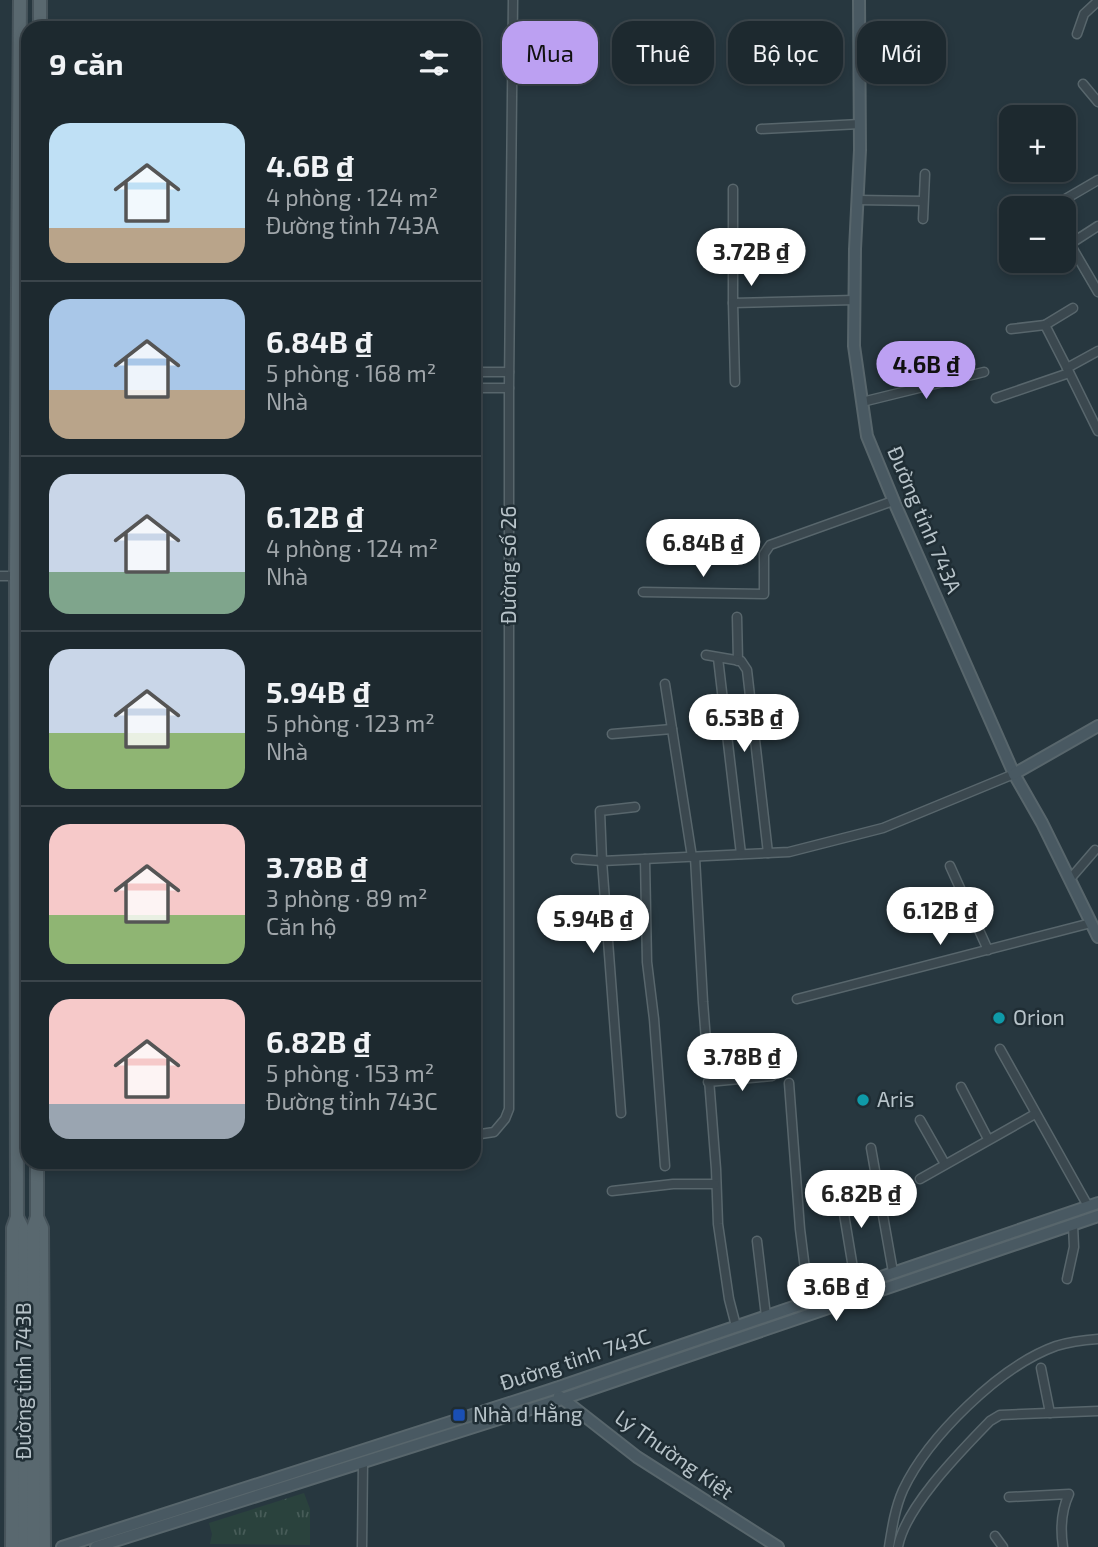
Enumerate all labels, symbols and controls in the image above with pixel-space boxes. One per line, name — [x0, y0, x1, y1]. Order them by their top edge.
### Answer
chip: Mua — [502, 21, 598, 84]
chip: Thuê — [612, 21, 714, 84]
chip: Bộ lọc — [728, 21, 843, 84]
chip: Mới — [857, 21, 946, 84]
icon: filters — [415, 44, 453, 82]
text: 9 căn — [49, 45, 124, 81]
map controls — [999, 105, 1076, 273]
button: + — [999, 105, 1076, 182]
text: 4.6B ₫ — [266, 147, 354, 183]
icon: home — [105, 151, 189, 235]
text: 4 phòng · 124 m² — [266, 183, 438, 211]
button: − — [999, 196, 1076, 273]
text: Đường tỉnh 743A — [266, 211, 439, 239]
pin: 3.72B ₫ — [686, 229, 816, 288]
text: 3.72B ₫ — [713, 237, 789, 265]
text: 6.84B ₫ — [266, 323, 372, 359]
icon: home — [105, 327, 189, 411]
pin: 4.6B ₫ — [869, 342, 983, 401]
text: 4.6B ₫ — [892, 350, 960, 378]
text: 5 phòng · 168 m² — [266, 359, 436, 387]
text: Nhà — [266, 387, 308, 415]
street label: Đường tỉnh 743A — [883, 442, 968, 597]
text: 6.12B ₫ — [266, 498, 364, 534]
icon: home — [105, 502, 189, 586]
street label: Đường số 26 — [495, 506, 520, 624]
pin: 6.84B ₫ — [638, 520, 768, 579]
text: 6.84B ₫ — [662, 528, 744, 556]
text: 4 phòng · 124 m² — [266, 534, 438, 562]
text: Nhà — [266, 562, 308, 590]
text: 5.94B ₫ — [266, 673, 370, 709]
icon: home — [105, 677, 189, 761]
pin: 6.53B ₫ — [679, 694, 809, 754]
text: 6.53B ₫ — [705, 703, 783, 731]
text: 5 phòng · 123 m² — [266, 709, 435, 737]
text: Nhà — [266, 737, 308, 765]
text: 3.78B ₫ — [266, 848, 367, 884]
icon: home — [105, 852, 189, 936]
text: 3 phòng · 89 m² — [266, 884, 427, 912]
pin: 6.12B ₫ — [875, 888, 1005, 947]
pin: 5.94B ₫ — [528, 895, 658, 955]
text: 6.12B ₫ — [903, 896, 977, 924]
text: 5.94B ₫ — [553, 904, 633, 932]
text: Căn hộ — [266, 912, 337, 940]
place label: Orion — [1013, 1004, 1065, 1029]
marker: Orion — [991, 1010, 1007, 1026]
text: 6.82B ₫ — [266, 1023, 371, 1059]
icon: home — [105, 1027, 189, 1111]
pin: 3.78B ₫ — [677, 1034, 807, 1093]
text: 3.78B ₫ — [703, 1042, 781, 1070]
text: 5 phòng · 153 m² — [266, 1059, 434, 1087]
place label: Aris — [877, 1086, 914, 1111]
text: Đường tỉnh 743C — [266, 1087, 438, 1115]
marker: Aris — [855, 1092, 871, 1108]
pin: 6.82B ₫ — [796, 1170, 926, 1230]
text: 6.82B ₫ — [821, 1179, 901, 1207]
pin: 3.6B ₫ — [779, 1264, 893, 1323]
text: 3.6B ₫ — [803, 1272, 869, 1300]
street label: Đường tỉnh 743B — [10, 1302, 35, 1460]
street label: Đường tỉnh 743C — [496, 1322, 653, 1395]
place label: Nhà d Hằng — [473, 1401, 583, 1426]
street label: Lý Thường Kiệt — [611, 1404, 739, 1504]
marker: Nhà d Hằng — [451, 1407, 467, 1423]

